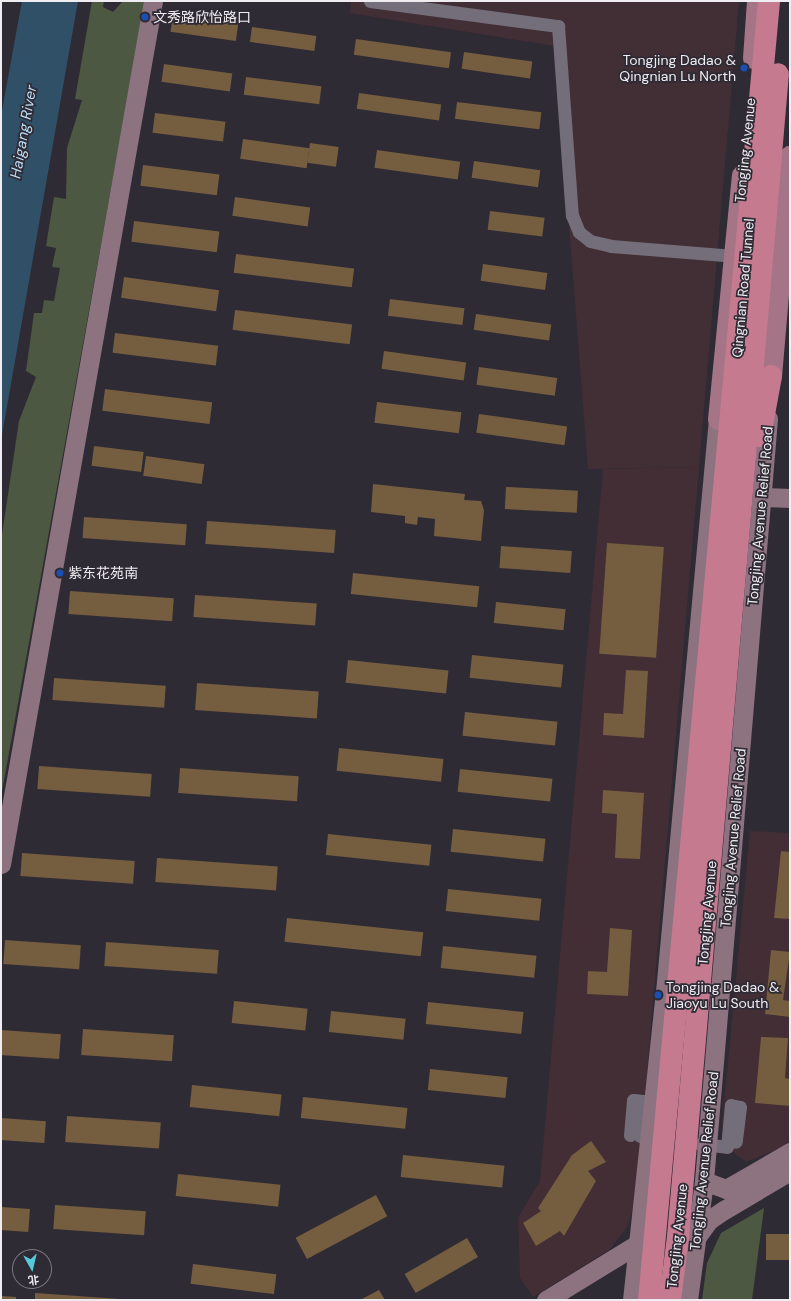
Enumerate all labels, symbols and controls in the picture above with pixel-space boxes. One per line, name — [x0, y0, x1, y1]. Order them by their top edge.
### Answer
place label: 文秀路欣怡路口 — [153, 9, 251, 25]
marker: 文秀路欣怡路口 — [140, 12, 150, 22]
place label: Tongjing Dadao & Qingnian Lu North — [619, 52, 736, 84]
marker: Tongjing Dadao & Qingnian Lu North — [739, 63, 749, 73]
water label: Haigang River — [7, 84, 41, 180]
street label: Tongjing Avenue — [731, 97, 759, 203]
street label: Qingnian Road Tunnel — [729, 218, 757, 358]
street label: Tongjing Avenue Relief Road — [744, 426, 776, 606]
place label: 紫东花苑南 — [68, 565, 138, 581]
marker: 紫东花苑南 — [55, 568, 65, 578]
street label: Tongjing Avenue Relief Road — [717, 748, 749, 928]
street label: Tongjing Avenue — [694, 860, 720, 966]
place label: Tongjing Dadao & Jiaoyu Lu South — [666, 979, 779, 1012]
marker: Tongjing Dadao & Jiaoyu Lu South — [653, 990, 663, 1000]
street label: Tongjing Avenue Relief Road — [686, 1071, 722, 1251]
street label: Tongjing Avenue — [663, 1183, 691, 1289]
north arrow — [12, 1249, 52, 1289]
text: 北 — [27, 1272, 40, 1288]

